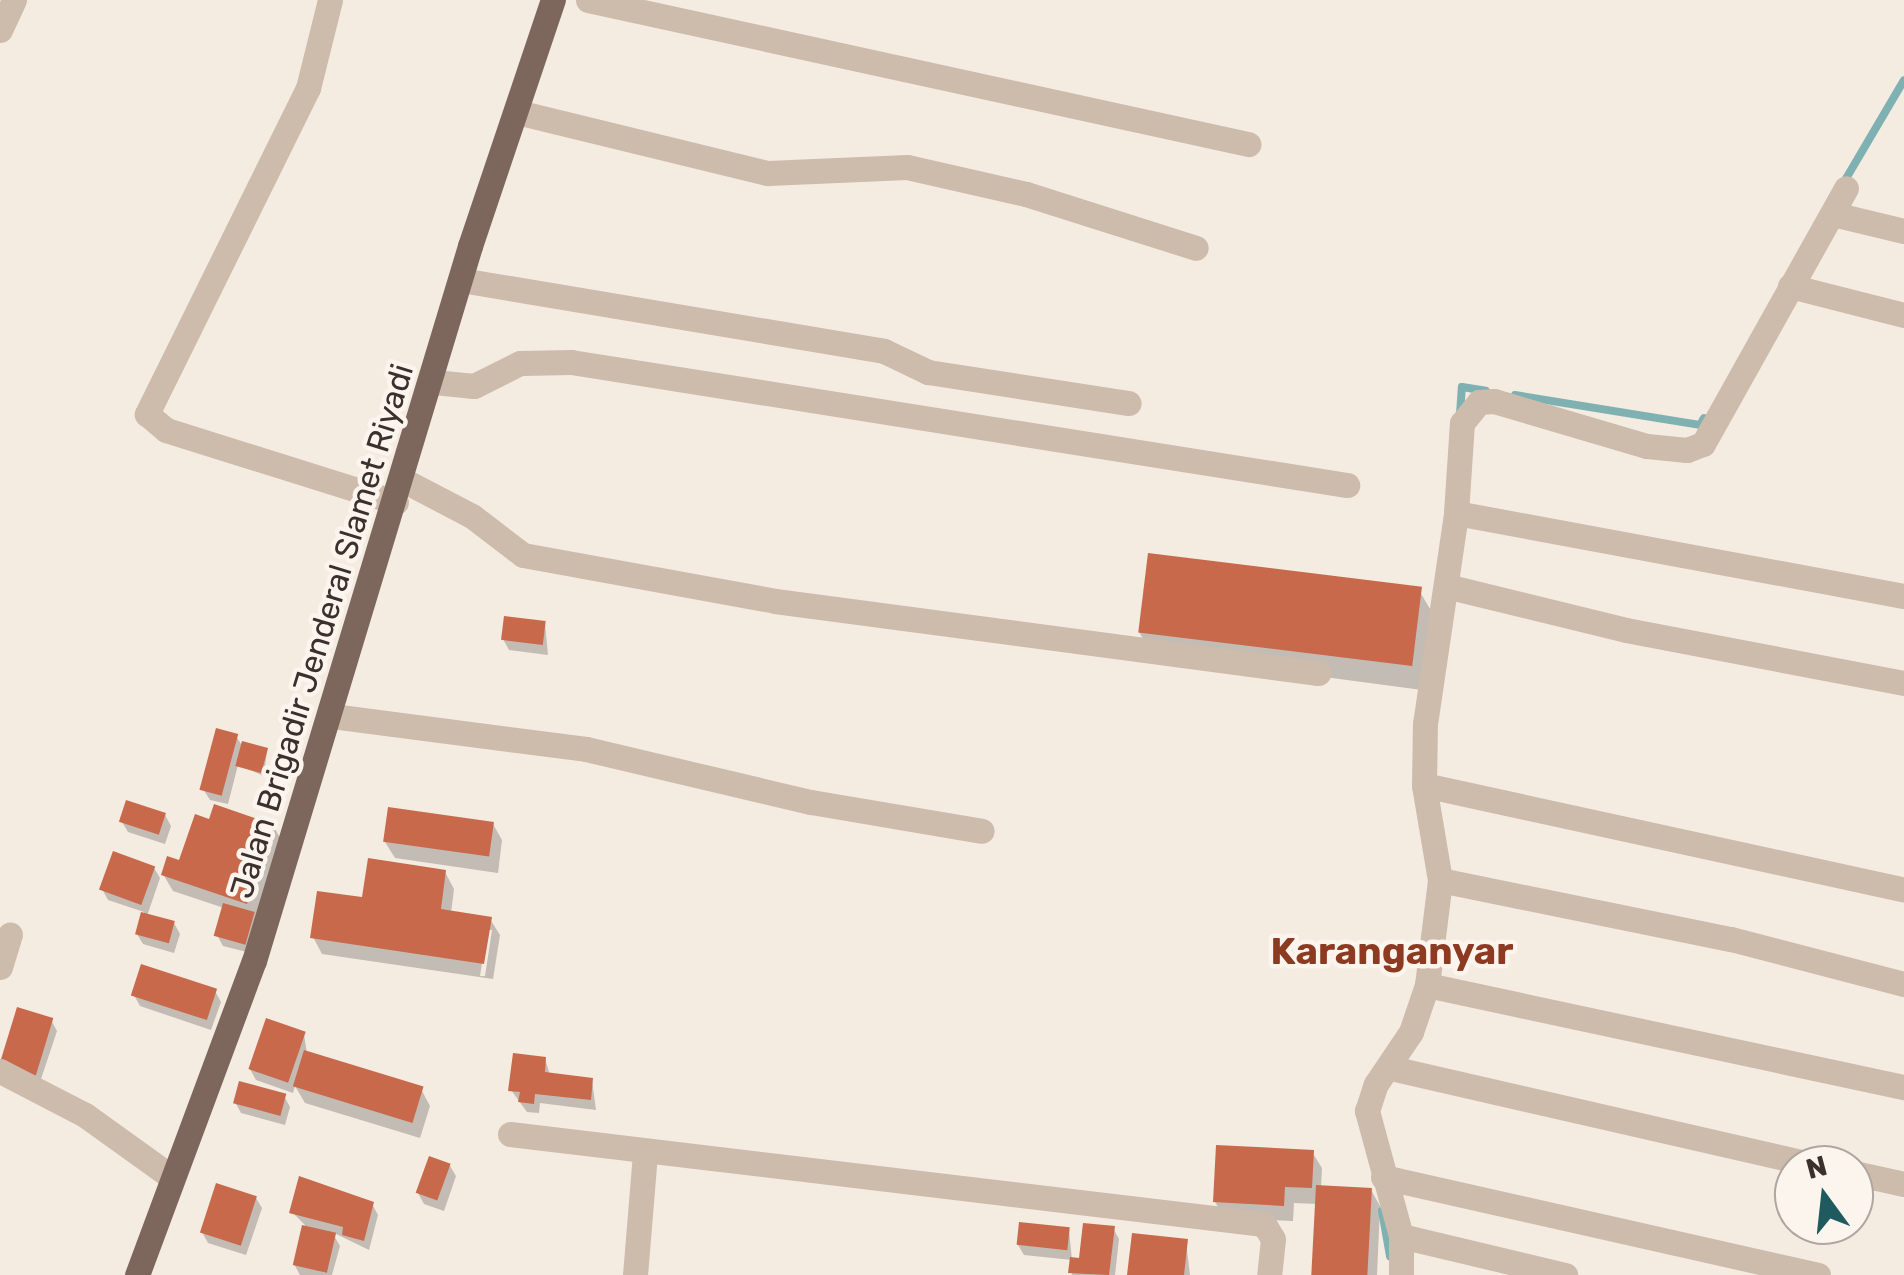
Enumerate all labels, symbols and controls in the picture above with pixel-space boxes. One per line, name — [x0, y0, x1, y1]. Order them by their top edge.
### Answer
street label: Jalan Brigadir Jenderal Slamet Riyadi — [222, 359, 422, 903]
district label: Karanganyar — [1271, 929, 1513, 975]
north arrow — [1774, 1145, 1874, 1245]
text: N — [1803, 1149, 1831, 1186]

